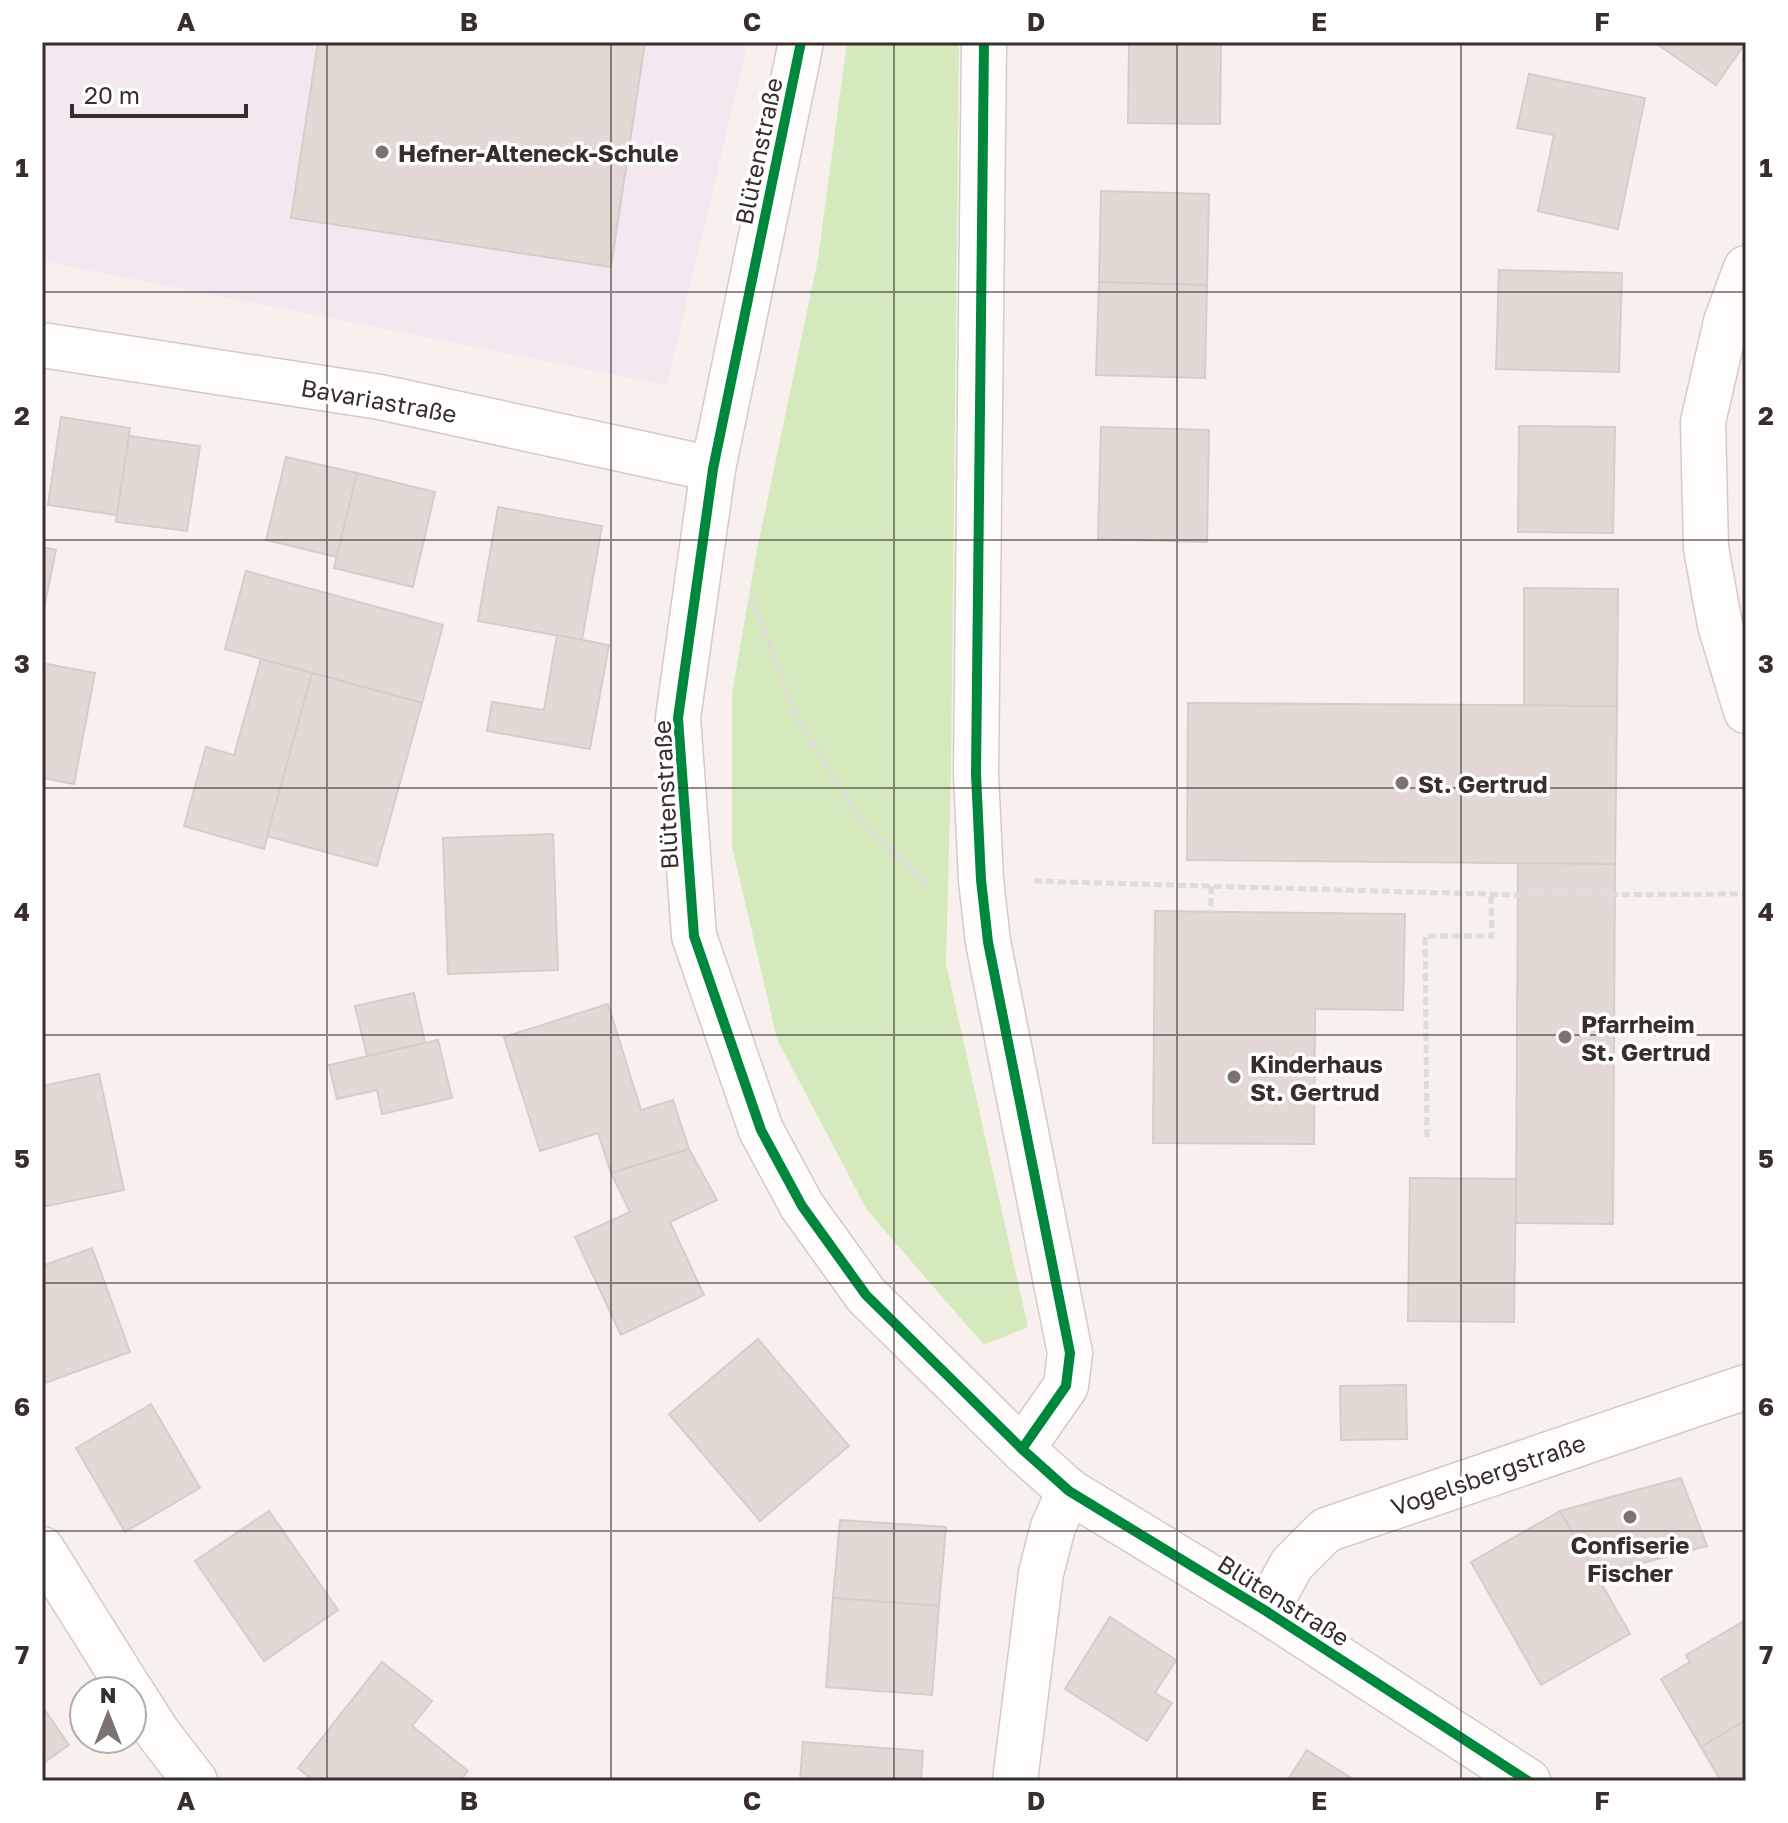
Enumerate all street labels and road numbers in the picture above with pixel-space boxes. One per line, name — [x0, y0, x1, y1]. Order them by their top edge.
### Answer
street label: Blütenstraße — [728, 75, 788, 227]
street label: Bavariastraße — [299, 372, 459, 428]
street label: Blütenstraße — [647, 720, 683, 870]
street label: Vogelsbergstraße — [1387, 1427, 1589, 1521]
street label: Blütenstraße — [1213, 1548, 1355, 1652]

